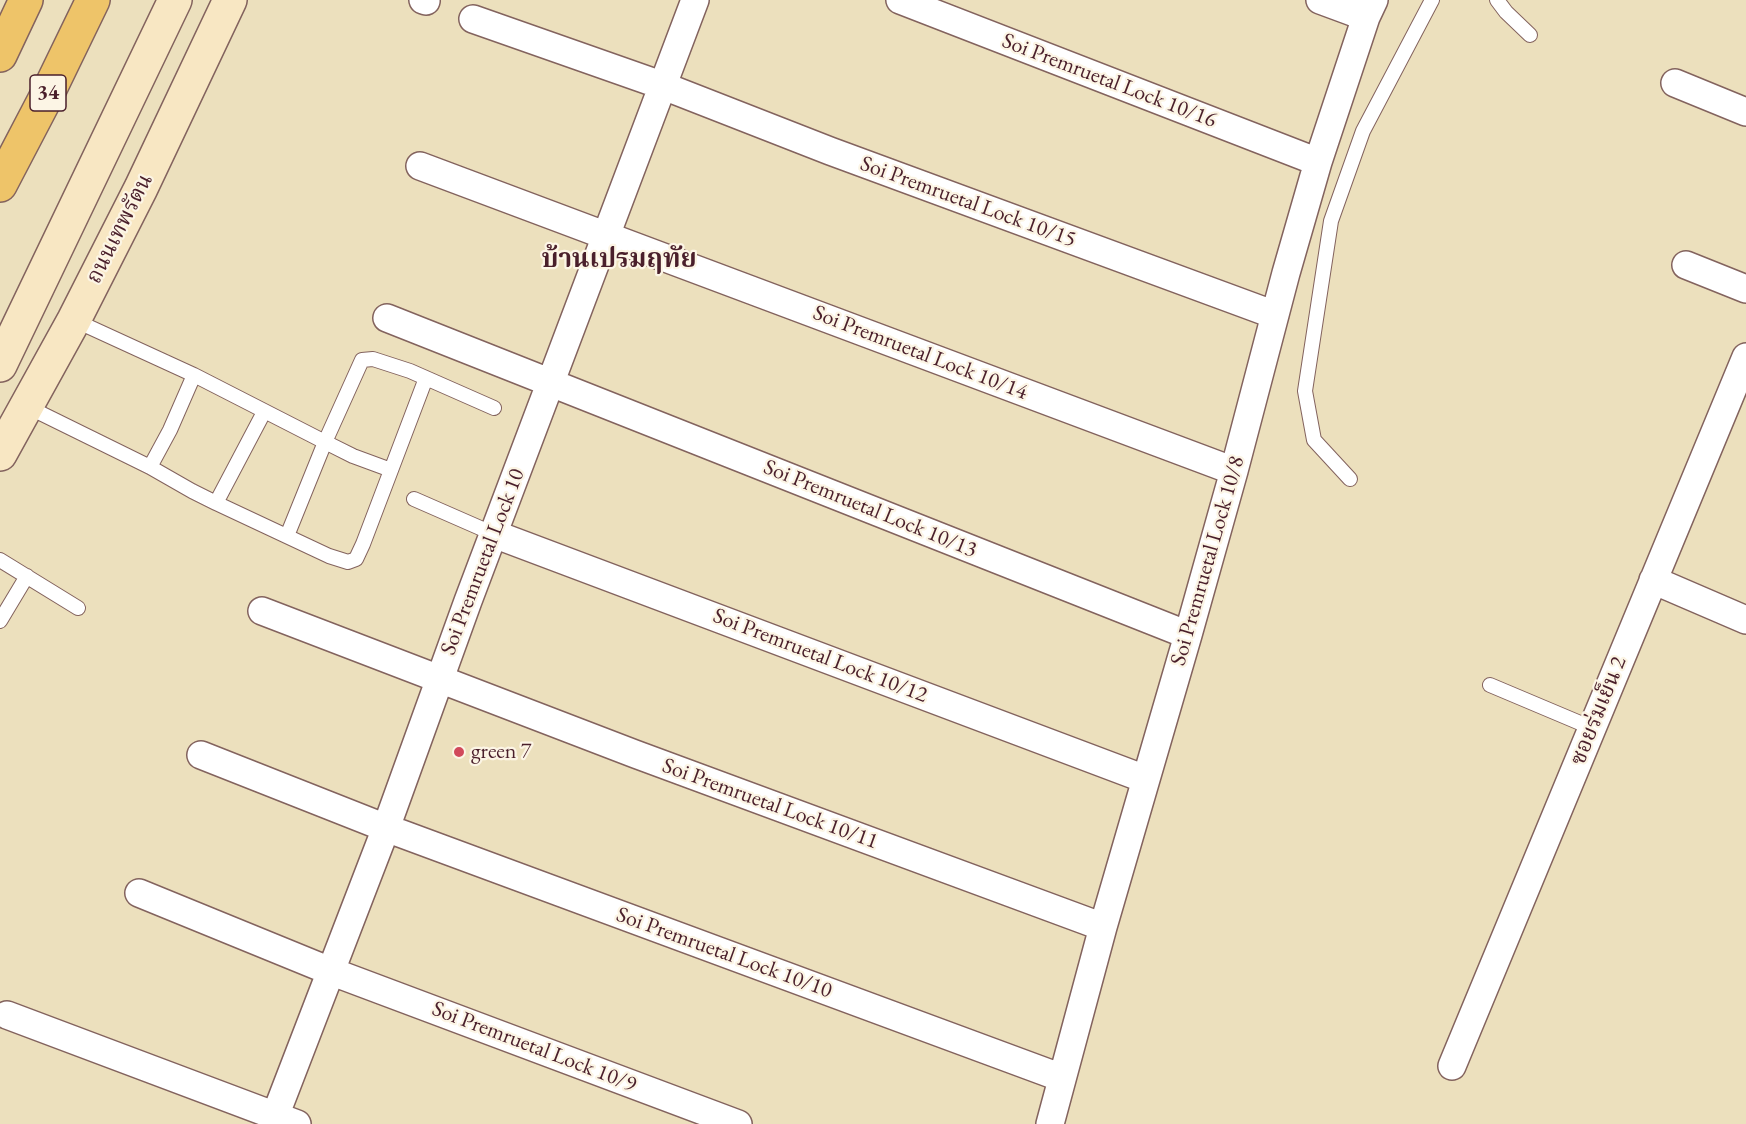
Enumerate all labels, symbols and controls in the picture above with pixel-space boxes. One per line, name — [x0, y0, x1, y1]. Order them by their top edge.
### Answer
street label: Soi Premruetal Lock 10/16 — [998, 28, 1220, 134]
road number: 34 — [30, 75, 66, 111]
street label: Soi Premruetal Lock 10/15 — [857, 151, 1079, 253]
street label: ถนนเทพรัตน — [81, 170, 159, 288]
district label: บ้านเปรมฤทัย — [541, 244, 697, 276]
street label: Soi Premruetal Lock 10/14 — [809, 300, 1031, 406]
street label: Soi Premruetal Lock 10/8 — [1165, 453, 1251, 669]
street label: Soi Premruetal Lock 10/13 — [760, 454, 980, 564]
street label: Soi Premruetal Lock 10 — [435, 465, 531, 659]
street label: Soi Premruetal Lock 10/12 — [709, 603, 931, 709]
street label: ซอยร่มเย็น 2 — [1565, 653, 1633, 769]
place label: green 7 — [471, 739, 531, 765]
marker: green 7 — [452, 745, 466, 759]
street label: Soi Premruetal Lock 10/11 — [659, 753, 881, 855]
street label: Soi Premruetal Lock 10/10 — [613, 902, 835, 1004]
street label: Soi Premruetal Lock 10/9 — [428, 996, 640, 1098]

